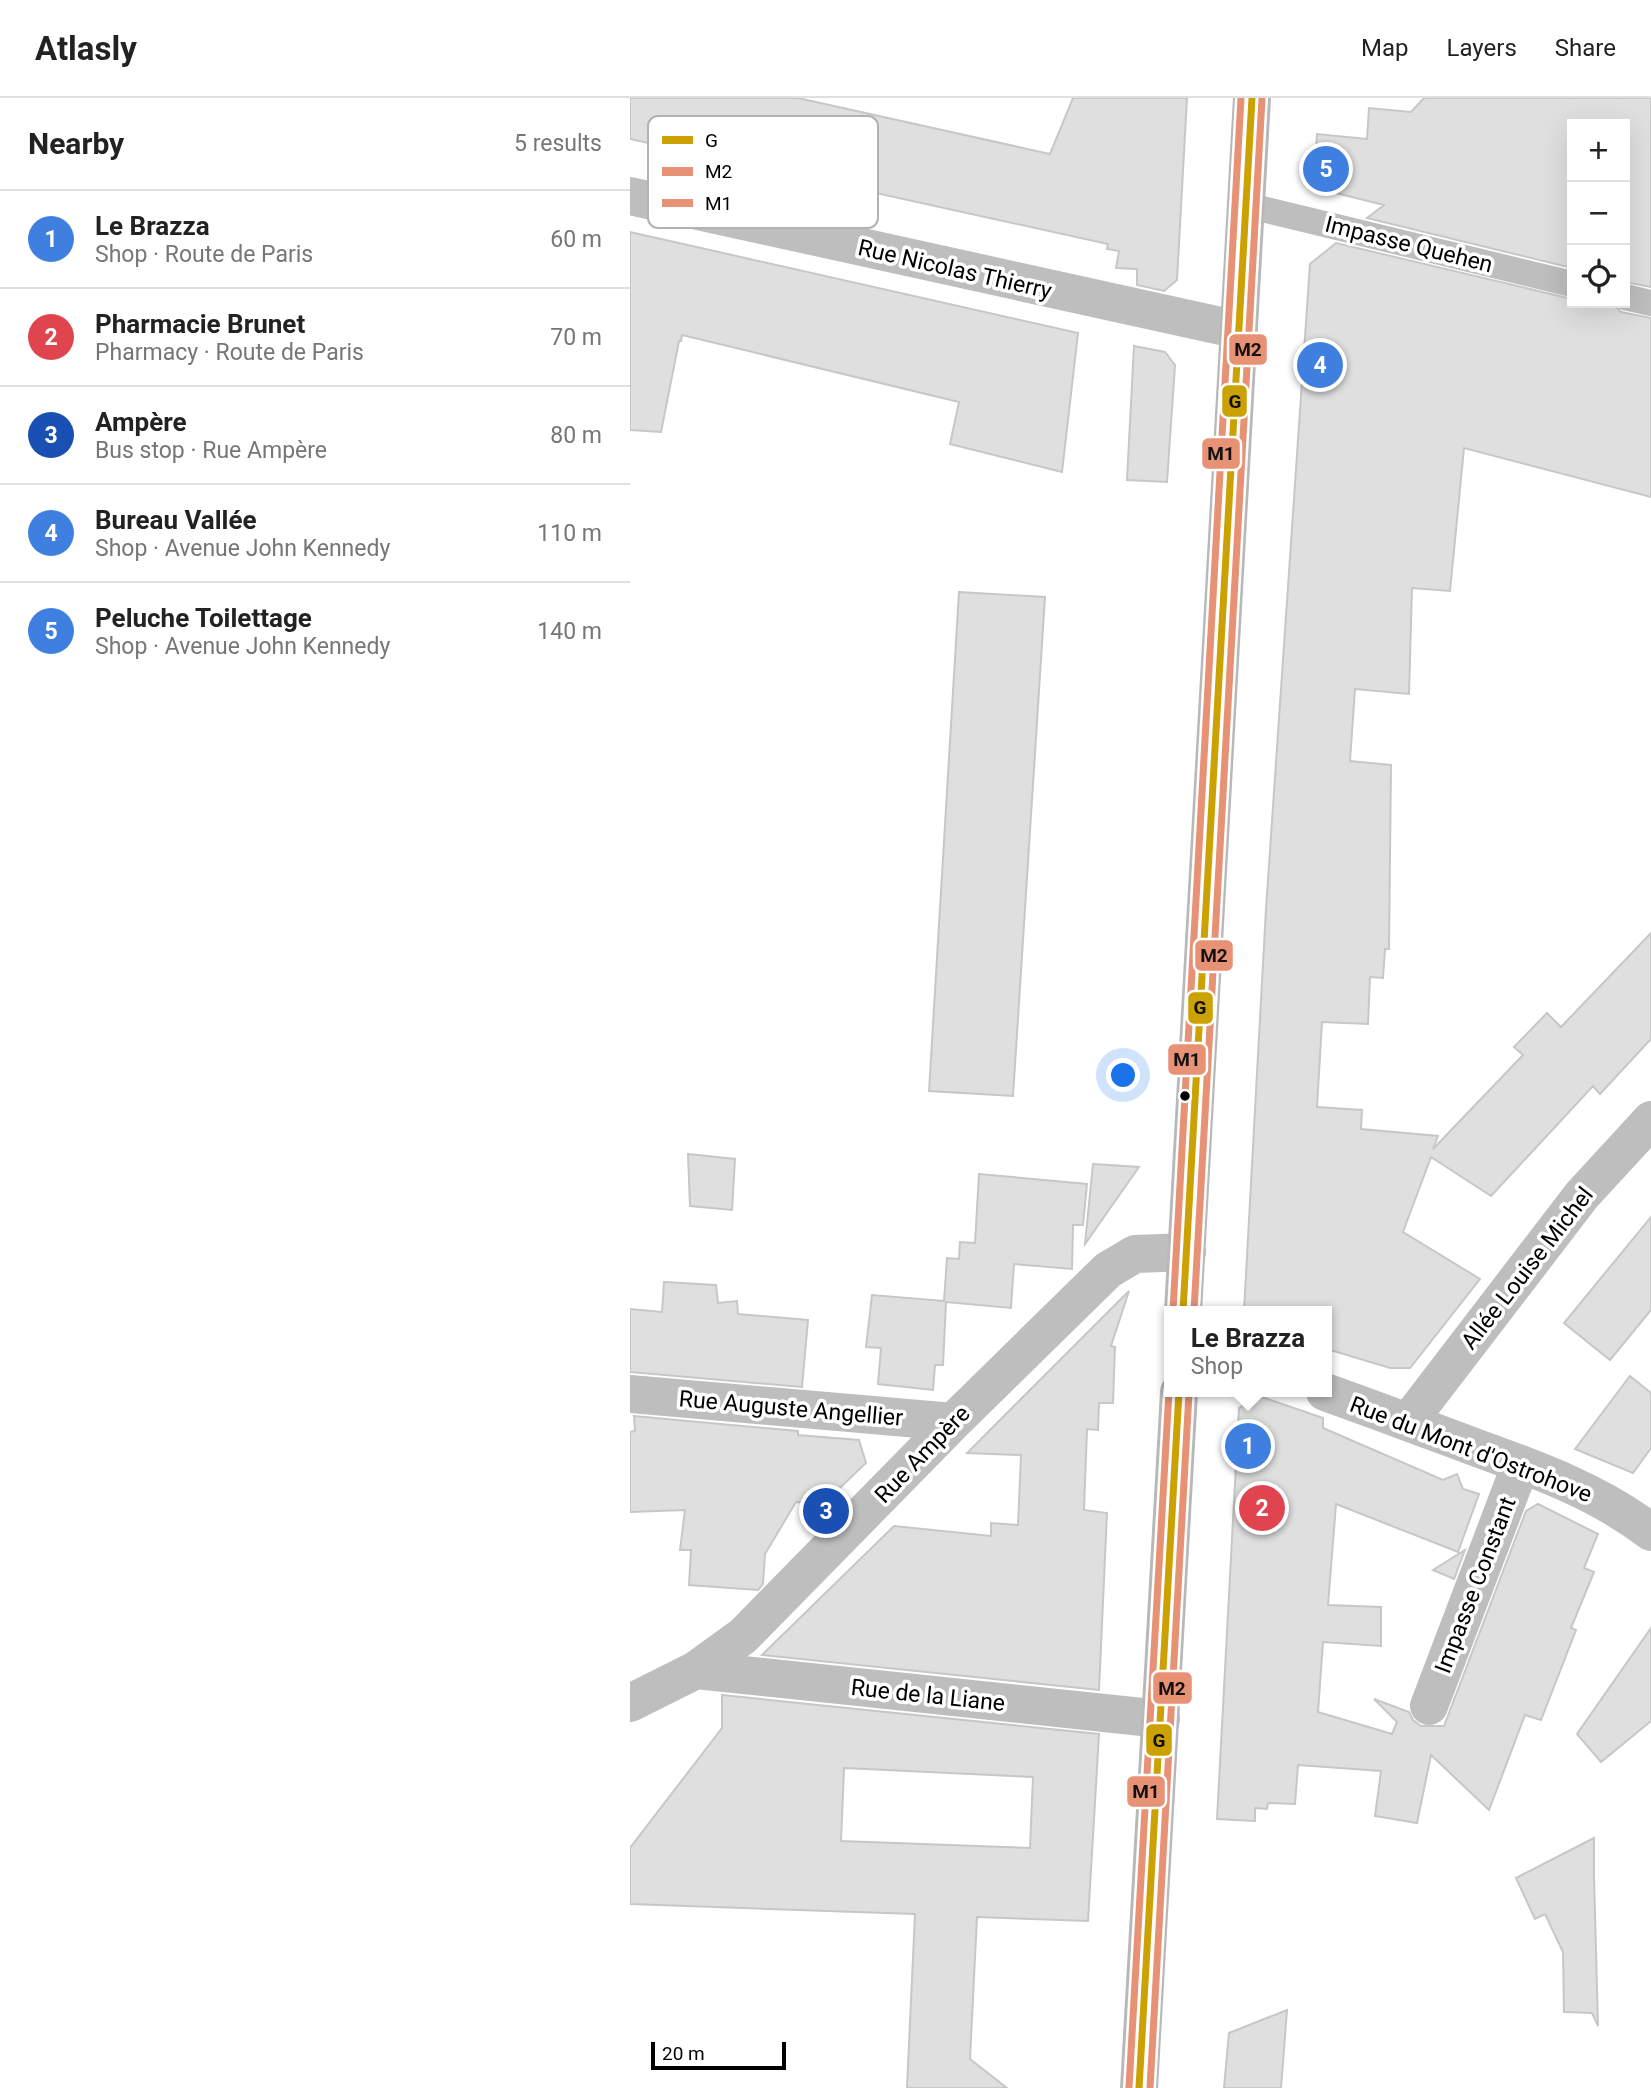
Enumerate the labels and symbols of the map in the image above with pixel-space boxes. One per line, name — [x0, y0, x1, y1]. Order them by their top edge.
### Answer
legend — [648, 116, 878, 228]
text: G — [705, 129, 718, 152]
pin: 5 — [1303, 143, 1349, 195]
text: M2 — [705, 160, 732, 183]
text: M1 — [705, 192, 732, 215]
street label: Impasse Quehen — [1322, 211, 1495, 278]
street label: Rue Nicolas Thierry — [855, 234, 1054, 305]
line badge: M2 — [1228, 333, 1268, 366]
text: M2 — [1234, 338, 1262, 361]
pin: 4 — [1297, 339, 1343, 391]
line badge: G — [1221, 384, 1248, 418]
text: G — [1229, 390, 1241, 413]
line badge: M1 — [1201, 437, 1241, 470]
text: M1 — [1207, 442, 1235, 465]
line badge: M2 — [1194, 939, 1234, 972]
text: M2 — [1200, 944, 1228, 967]
line badge: G — [1187, 991, 1214, 1025]
text: G — [1194, 996, 1206, 1019]
line badge: M1 — [1167, 1043, 1207, 1076]
text: M1 — [1173, 1048, 1201, 1071]
your location — [1106, 1058, 1140, 1092]
unlabelled marker — [1178, 1089, 1192, 1103]
street label: Allée Louise Michel — [1456, 1182, 1599, 1355]
street label: Rue Auguste Angellier — [678, 1385, 904, 1432]
street label: Rue du Mont d'Ostrohove — [1346, 1391, 1596, 1508]
street label: Rue Ampère — [869, 1400, 975, 1509]
pin: 1 — [1225, 1420, 1271, 1472]
pin: 2 — [1239, 1482, 1285, 1534]
pin: 3 — [803, 1485, 849, 1537]
street label: Impasse Constant — [1429, 1493, 1521, 1677]
line badge: M2 — [1152, 1671, 1193, 1705]
street label: Rue de la Liane — [850, 1674, 1006, 1717]
text: M2 — [1158, 1677, 1186, 1700]
line badge: G — [1145, 1723, 1173, 1757]
text: G — [1153, 1729, 1165, 1752]
line badge: M1 — [1126, 1775, 1166, 1808]
text: M1 — [1132, 1780, 1160, 1803]
scale bar — [651, 2039, 786, 2071]

